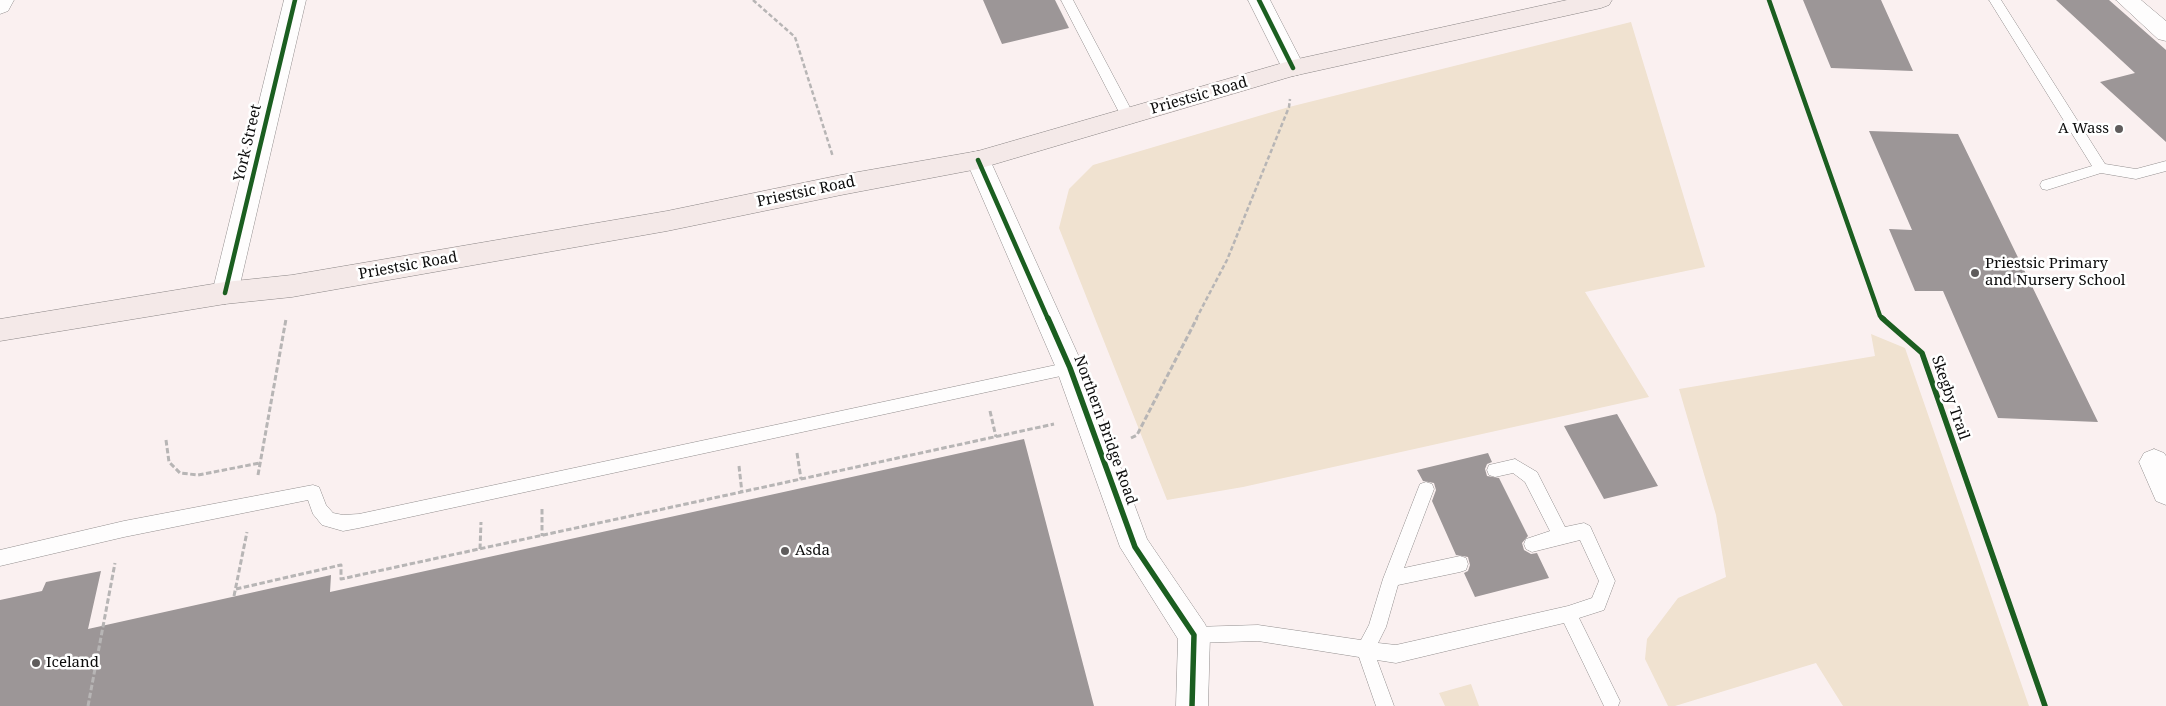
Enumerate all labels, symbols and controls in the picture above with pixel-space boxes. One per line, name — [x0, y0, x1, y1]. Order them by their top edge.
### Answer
street label: Priestsic Road — [1148, 74, 1250, 118]
street label: York Street — [230, 103, 266, 183]
place label: A Wass — [2058, 120, 2109, 138]
marker: A Wass — [2113, 123, 2125, 135]
street label: Priestsic Road — [755, 173, 857, 211]
street label: Priestsic Road — [357, 248, 459, 284]
place label: Priestsic Primary and Nursery School — [1985, 255, 2126, 290]
marker: Priestsic Primary and Nursery School — [1969, 267, 1981, 279]
street label: Northern Bridge Road — [1070, 353, 1140, 507]
street label: Skegby Trail — [1927, 354, 1973, 442]
place label: Asda — [795, 542, 830, 560]
marker: Asda — [779, 545, 791, 557]
place label: Iceland — [46, 654, 99, 672]
marker: Iceland — [30, 657, 42, 669]

